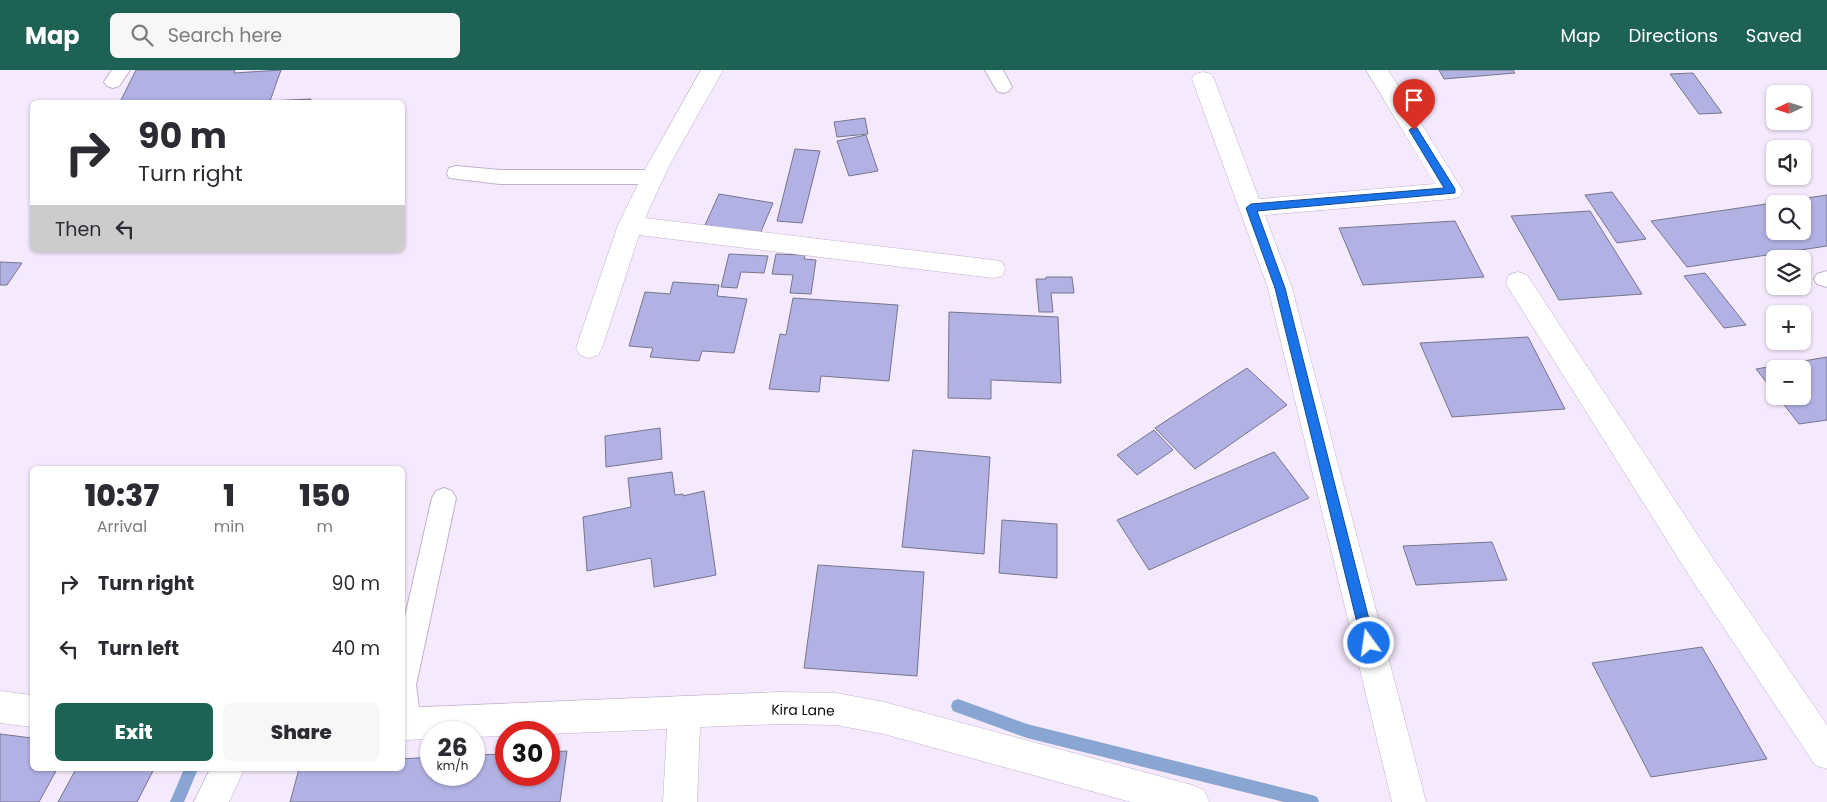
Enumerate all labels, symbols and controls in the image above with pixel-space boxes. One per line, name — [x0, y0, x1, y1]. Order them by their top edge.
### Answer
search box — [110, 13, 460, 58]
text: Map — [25, 19, 80, 52]
icon: search — [128, 21, 156, 49]
text: Search here — [168, 22, 282, 49]
text: Map — [1561, 23, 1600, 48]
text: Directions — [1628, 23, 1718, 48]
text: Saved — [1746, 23, 1802, 48]
pin — [1393, 79, 1435, 130]
north arrow — [1766, 85, 1811, 130]
map controls — [1766, 85, 1811, 405]
icon: arrive — [1400, 86, 1428, 114]
text: 90 m — [138, 111, 227, 160]
icon: right — [55, 120, 120, 185]
button: sound — [1766, 140, 1811, 185]
text: Turn right — [138, 158, 243, 189]
button: search — [1766, 195, 1811, 240]
icon: left — [111, 215, 139, 243]
text: Then — [55, 216, 101, 243]
button: layers — [1766, 250, 1811, 295]
button: + — [1766, 305, 1811, 350]
button: − — [1766, 360, 1811, 405]
text: 10:37 — [85, 474, 159, 517]
text: 1 — [223, 474, 235, 517]
text: 150 — [299, 474, 350, 517]
text: Arrival — [97, 515, 147, 538]
text: min — [214, 515, 245, 538]
text: m — [316, 515, 333, 538]
icon: right — [55, 570, 83, 598]
text: Turn right — [98, 570, 194, 597]
text: 90 m — [331, 570, 380, 597]
position arrow — [1342, 616, 1394, 668]
icon: left — [55, 635, 83, 663]
text: Turn left — [98, 635, 179, 662]
text: 40 m — [331, 635, 380, 662]
street label: Kira Lane — [771, 699, 835, 721]
button: Exit — [55, 703, 213, 761]
button: Share — [223, 703, 380, 761]
speed limit sign: 30 — [495, 721, 560, 786]
text: 26 — [437, 730, 468, 765]
text: km/h — [437, 757, 468, 774]

